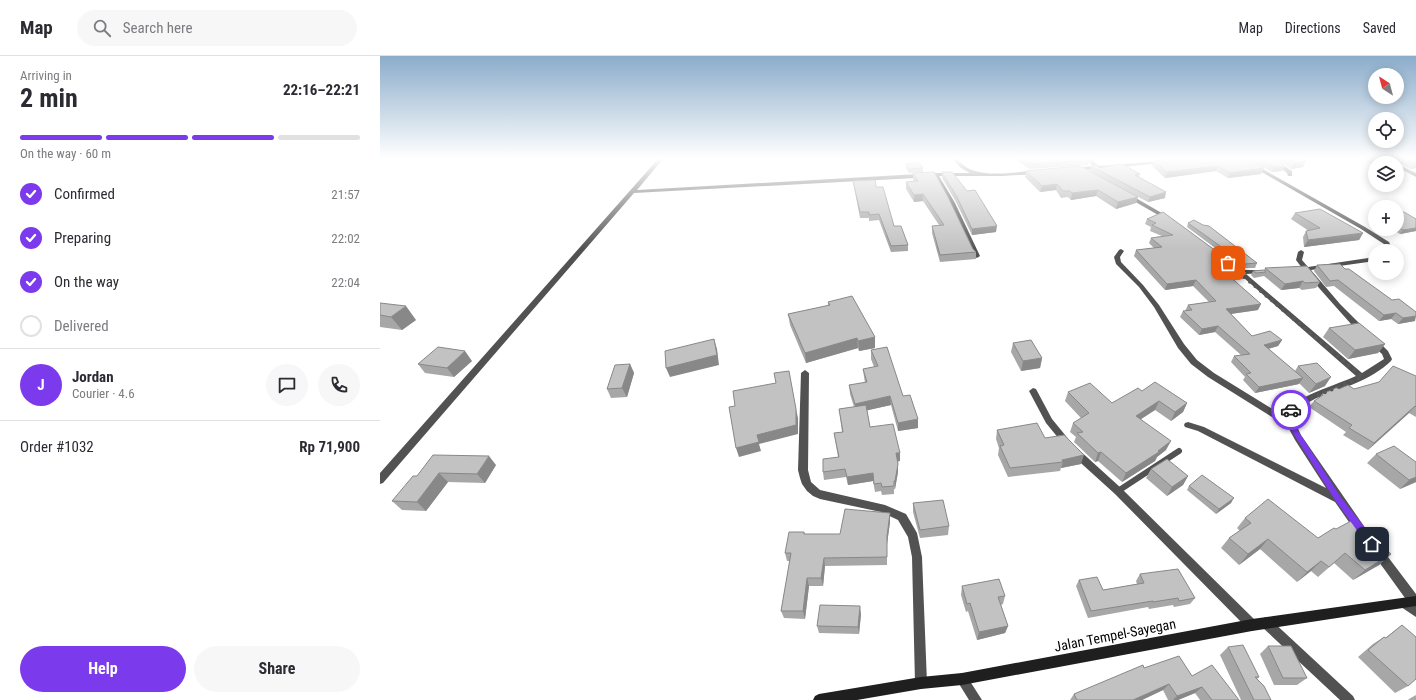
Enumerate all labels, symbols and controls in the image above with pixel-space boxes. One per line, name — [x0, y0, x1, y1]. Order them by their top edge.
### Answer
search box — [77, 10, 357, 46]
text: Map — [20, 16, 53, 39]
icon: search — [91, 17, 113, 39]
text: Search here — [123, 19, 193, 37]
text: Map — [1239, 20, 1263, 36]
text: Directions — [1285, 20, 1341, 36]
text: Saved — [1363, 20, 1396, 36]
text: Arriving in — [20, 68, 72, 83]
north arrow — [1368, 68, 1404, 104]
map controls — [1368, 68, 1404, 280]
text: 22:16–22:21 — [283, 81, 360, 99]
text: 2 min — [20, 83, 78, 113]
button: locate — [1368, 112, 1404, 148]
text: On the way · 60 m — [20, 146, 111, 161]
button: layers — [1368, 156, 1404, 192]
icon: check — [20, 183, 42, 205]
text: Confirmed — [54, 185, 115, 203]
text: 21:57 — [331, 187, 360, 202]
button: + — [1368, 200, 1404, 236]
icon: check — [20, 227, 42, 249]
text: Preparing — [54, 229, 111, 247]
text: 22:02 — [331, 231, 360, 246]
button: − — [1368, 244, 1404, 280]
pin — [1211, 246, 1245, 280]
icon: bag — [1217, 252, 1239, 274]
icon: check — [20, 271, 42, 293]
text: On the way — [54, 273, 119, 291]
text: 22:04 — [331, 275, 360, 290]
text: Delivered — [54, 317, 109, 335]
button: chat — [266, 364, 308, 406]
button: phone — [318, 364, 360, 406]
text: Jordan — [72, 368, 114, 386]
text: J — [37, 376, 45, 394]
text: Courier · 4.6 — [72, 386, 135, 401]
courier — [1271, 390, 1311, 430]
icon: car — [1280, 399, 1302, 421]
text: Order #1032 — [20, 438, 94, 456]
text: Rp 71,900 — [299, 438, 360, 456]
pin — [1355, 527, 1389, 561]
icon: home — [1361, 533, 1383, 555]
street label: Jalan Tempel-Sayegan — [1053, 615, 1177, 655]
button: Help — [20, 646, 186, 692]
button: Share — [194, 646, 360, 692]

